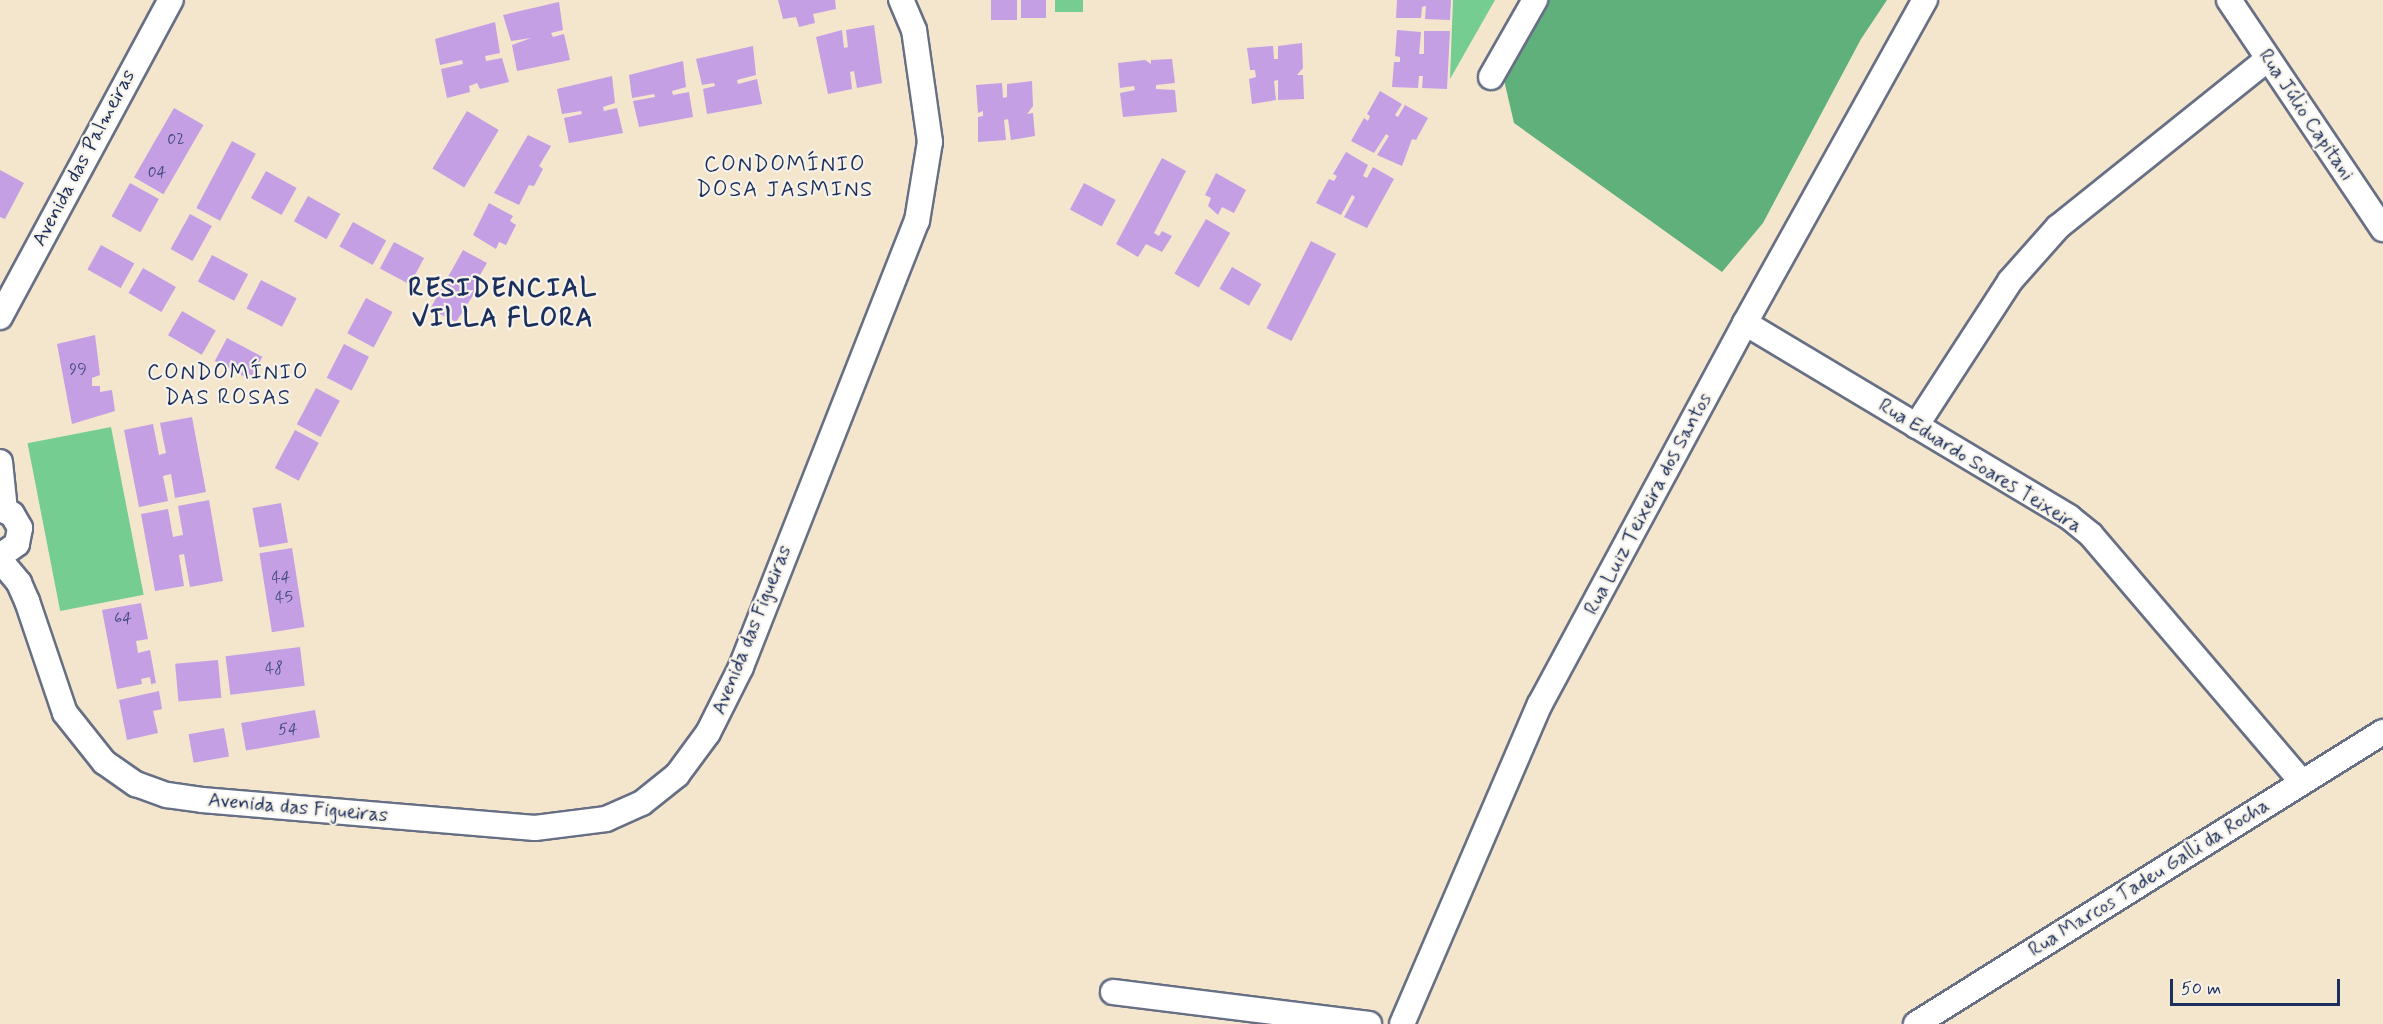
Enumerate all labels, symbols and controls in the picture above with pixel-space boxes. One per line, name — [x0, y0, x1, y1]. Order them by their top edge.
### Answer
street label: Rua Júlio Capitani — [2253, 44, 2359, 186]
street label: Avenida das Palmeiras — [28, 66, 140, 250]
house number: 02 — [167, 130, 185, 150]
district label: CONDOMÍNIO DOSA JASMINS — [698, 152, 872, 204]
house number: 04 — [148, 163, 166, 183]
district label: RESIDENCIAL VILLA FLORA — [409, 274, 597, 336]
house number: 99 — [69, 360, 87, 380]
district label: CONDOMÍNIO DAS ROSAS — [147, 360, 309, 412]
street label: Rua Luiz Teixeira dos Santos — [1580, 391, 1716, 617]
street label: Rua Eduardo Soares Teixeira — [1873, 393, 2087, 539]
street label: Avenida das Figueiras — [707, 543, 797, 717]
house number: 44 — [271, 568, 291, 588]
house number: 45 — [275, 588, 293, 608]
house number: 64 — [114, 609, 132, 629]
house number: 48 — [265, 659, 283, 679]
house number: 54 — [278, 720, 298, 740]
street label: Avenida das Figueiras — [208, 788, 388, 828]
street label: Rua Marcos Tadeu Galli da Rocha — [2026, 795, 2272, 961]
scale bar — [2173, 967, 2342, 1005]
text: 50 m — [2181, 977, 2221, 1001]

